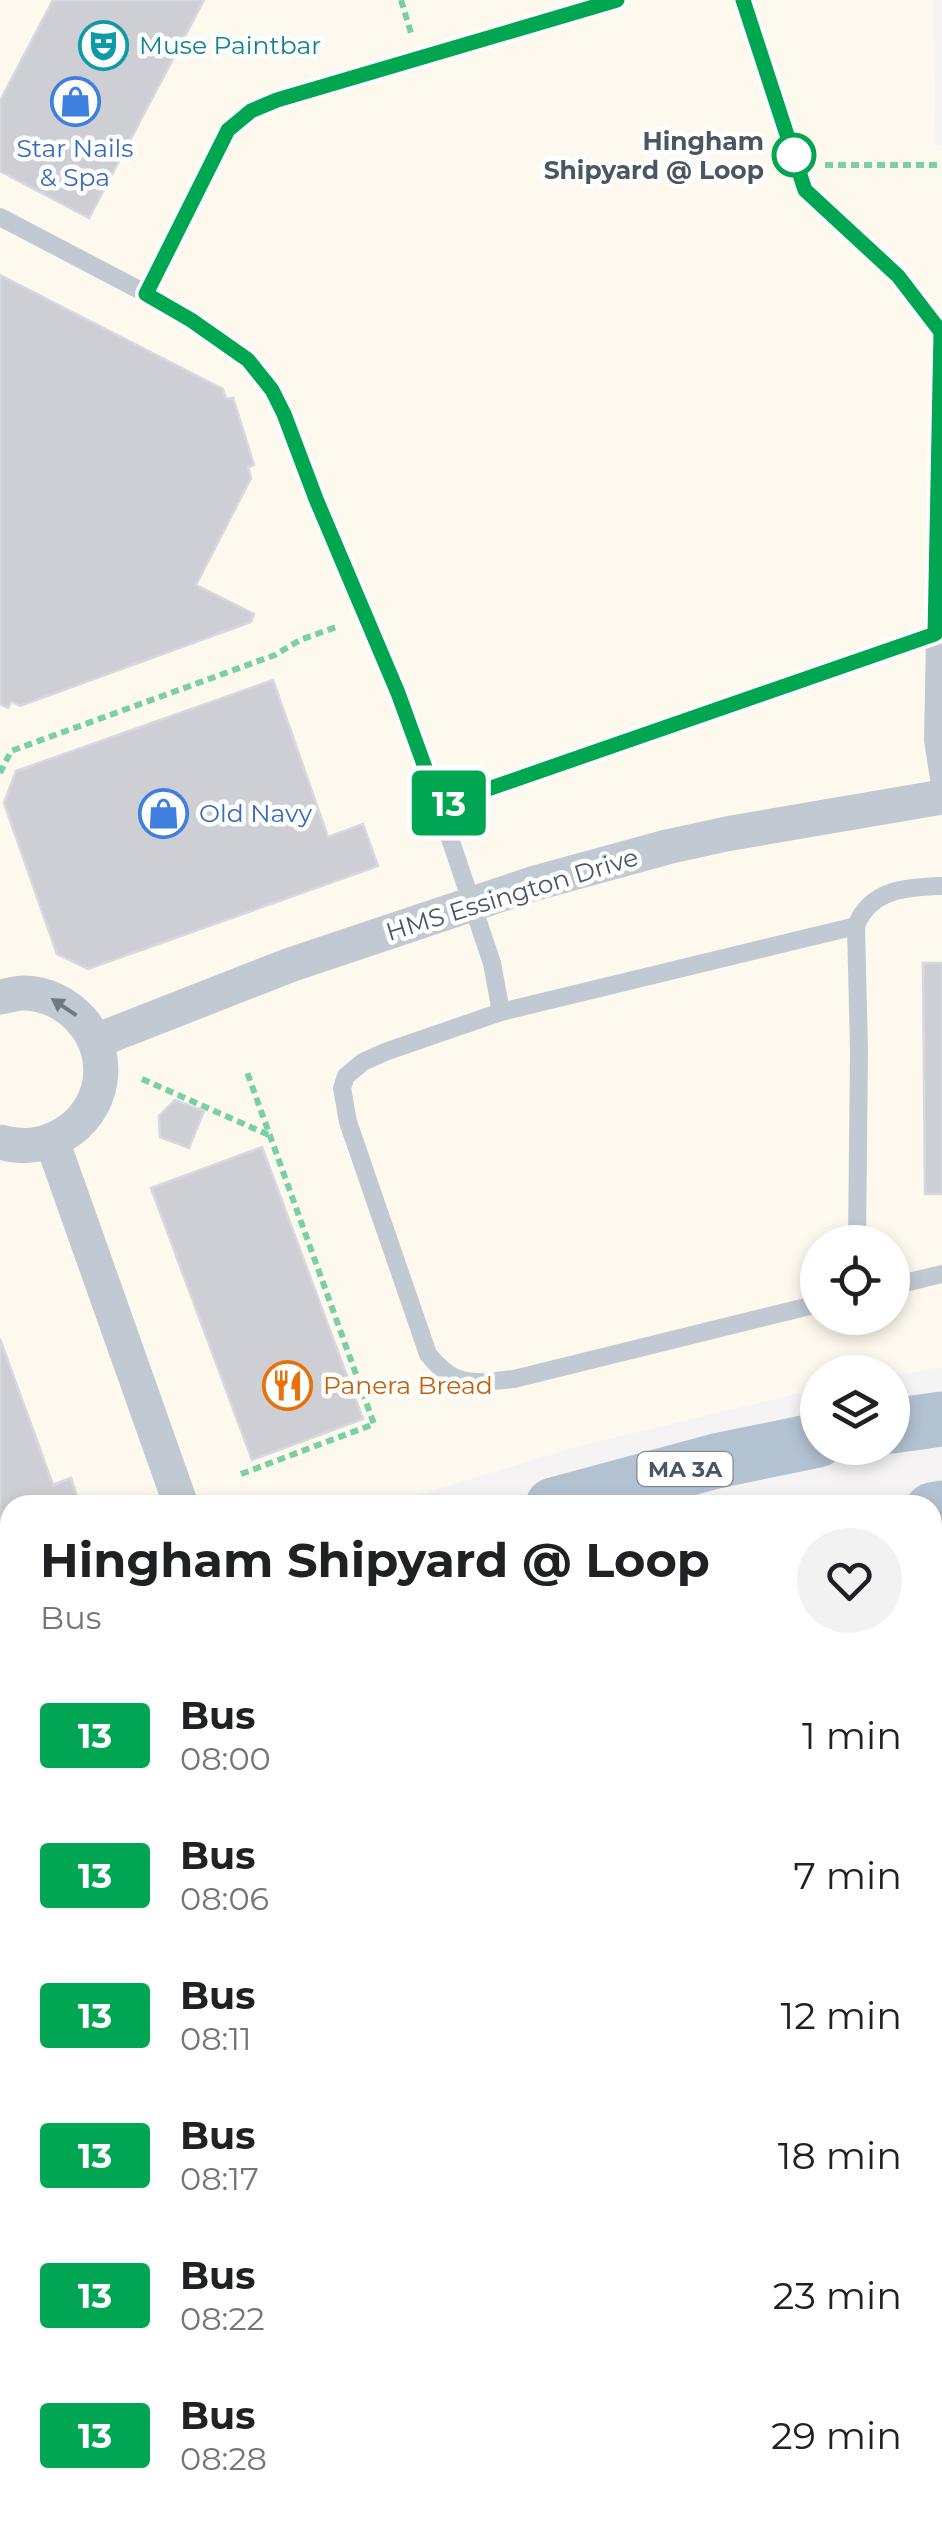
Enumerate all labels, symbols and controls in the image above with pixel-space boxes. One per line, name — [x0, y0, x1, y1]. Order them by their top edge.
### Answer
theatre icon: Muse Paintbar — [78, 19, 130, 71]
place label: Muse Paintbar — [139, 30, 321, 60]
shop icon: Star Nails & Spa — [49, 76, 101, 128]
place label: Hingham Shipyard @ Loop — [544, 126, 764, 185]
place label: Star Nails & Spa — [16, 133, 134, 192]
marker: Hingham Shipyard @ Loop — [773, 134, 815, 176]
line badge: 13 — [404, 770, 494, 836]
text: 13 — [432, 782, 466, 825]
shop icon: Old Navy — [138, 787, 190, 839]
place label: Old Navy — [199, 798, 312, 828]
street label: HMS Essington Drive — [382, 841, 642, 947]
one-way arrow — [51, 998, 78, 1018]
map controls — [800, 1225, 910, 1465]
button: locate — [800, 1225, 910, 1335]
button: layers — [800, 1355, 910, 1465]
restaurant icon: Panera Bread — [262, 1359, 314, 1411]
place label: Panera Bread — [323, 1370, 493, 1400]
road number: MA 3A — [638, 1452, 732, 1486]
button: heart — [797, 1528, 902, 1633]
text: Hingham Shipyard @ Loop — [40, 1531, 710, 1589]
text: Bus — [40, 1598, 101, 1637]
text: Bus — [180, 1692, 255, 1739]
text: 1 min — [802, 1712, 902, 1759]
text: 13 — [78, 1714, 112, 1757]
text: 08:00 — [180, 1739, 271, 1778]
text: Bus — [180, 1832, 255, 1879]
text: 7 min — [793, 1852, 902, 1899]
text: 13 — [78, 1854, 112, 1897]
text: 08:06 — [180, 1879, 269, 1918]
text: Bus — [180, 1972, 255, 2019]
text: 12 min — [781, 1992, 902, 2039]
text: 13 — [78, 1994, 112, 2037]
text: 08:11 — [180, 2019, 252, 2058]
text: Bus — [180, 2112, 255, 2159]
text: 18 min — [778, 2132, 902, 2179]
text: 13 — [78, 2134, 112, 2177]
text: 08:17 — [180, 2159, 259, 2198]
text: Bus — [180, 2252, 255, 2299]
text: 23 min — [773, 2272, 902, 2319]
text: 13 — [78, 2274, 112, 2317]
text: 08:22 — [180, 2299, 265, 2338]
text: Bus — [180, 2392, 255, 2439]
text: 29 min — [771, 2412, 902, 2459]
text: 13 — [78, 2414, 112, 2457]
text: 08:28 — [180, 2439, 267, 2478]

